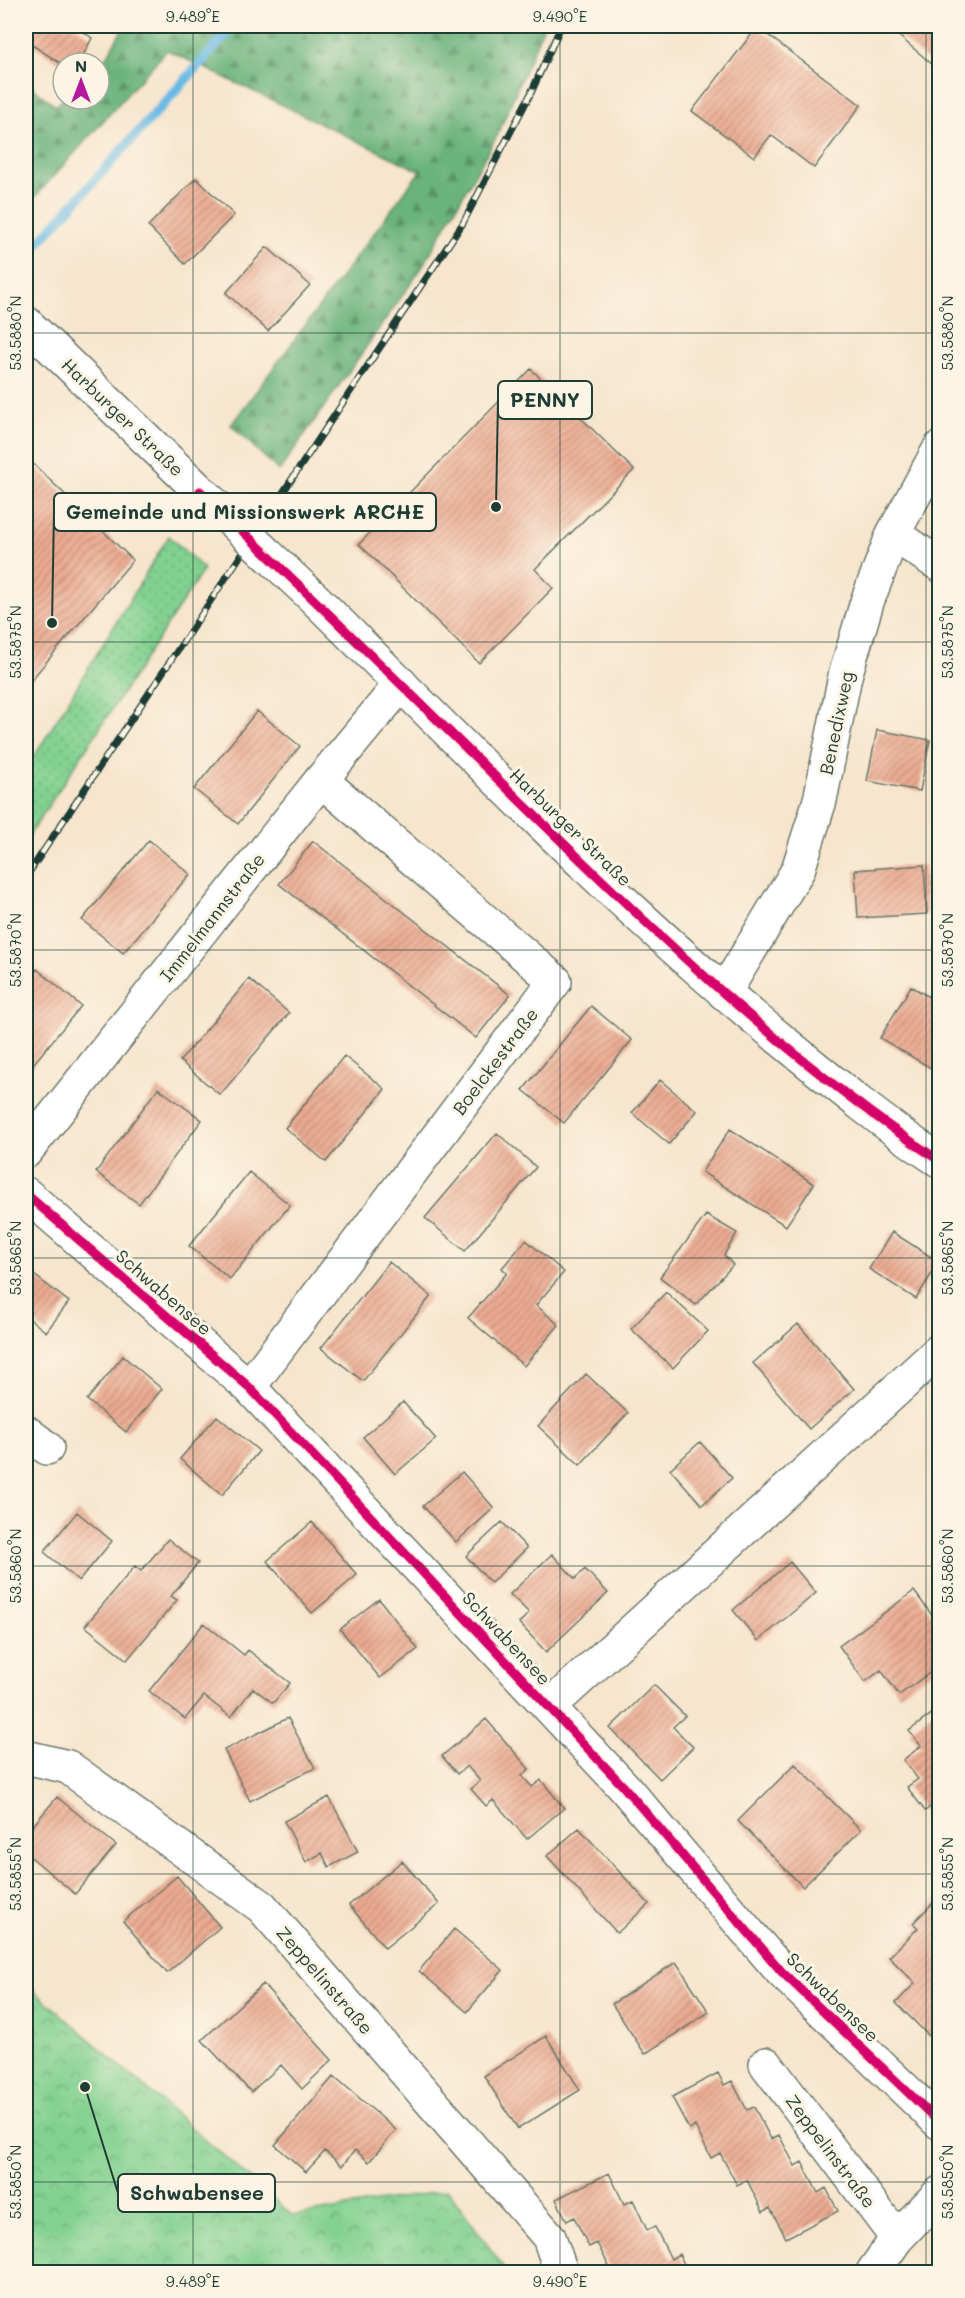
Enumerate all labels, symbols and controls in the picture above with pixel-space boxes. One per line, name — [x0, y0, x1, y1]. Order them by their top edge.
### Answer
text: 9.489°E — [166, 6, 221, 26]
text: 9.490°E — [533, 6, 588, 26]
north arrow — [51, 51, 111, 111]
text: N — [75, 55, 87, 76]
text: 53.5880°N — [5, 296, 25, 370]
text: 53.5880°N — [937, 296, 957, 370]
street label: Harburger Straße — [57, 353, 189, 481]
callout: PENNY — [498, 381, 592, 419]
text: PENNY — [510, 386, 580, 412]
callout: Gemeinde und Missionswerk ARCHE — [54, 493, 436, 531]
text: Gemeinde und Missionswerk ARCHE — [66, 498, 424, 524]
text: 53.5875°N — [5, 605, 25, 679]
text: 53.5875°N — [937, 605, 957, 679]
street label: Benedixweg — [813, 669, 859, 777]
street label: Harburger Straße — [505, 763, 637, 891]
street label: Immelmannstraße — [154, 848, 270, 986]
text: 53.5870°N — [5, 913, 25, 987]
text: 53.5870°N — [937, 913, 957, 987]
street label: Boelckestraße — [447, 1003, 543, 1119]
text: 53.5865°N — [5, 1221, 25, 1295]
text: 53.5865°N — [937, 1221, 957, 1295]
street label: Schwabensee — [111, 1244, 217, 1340]
text: 53.5860°N — [5, 1529, 25, 1603]
text: 53.5860°N — [937, 1529, 957, 1603]
street label: Schwabensee — [457, 1586, 557, 1690]
text: 53.5855°N — [5, 1837, 25, 1911]
text: 53.5855°N — [937, 1837, 957, 1911]
street label: Zeppelinstraße — [271, 1921, 379, 2039]
street label: Schwabensee — [782, 1947, 884, 2047]
street label: Zeppelinstraße — [780, 2089, 882, 2213]
text: 53.5850°N — [5, 2145, 25, 2219]
text: 53.5850°N — [937, 2145, 957, 2219]
callout: Schwabensee — [118, 2174, 275, 2212]
text: Schwabensee — [130, 2179, 264, 2205]
text: 9.489°E — [166, 2271, 221, 2291]
text: 9.490°E — [533, 2271, 588, 2291]

